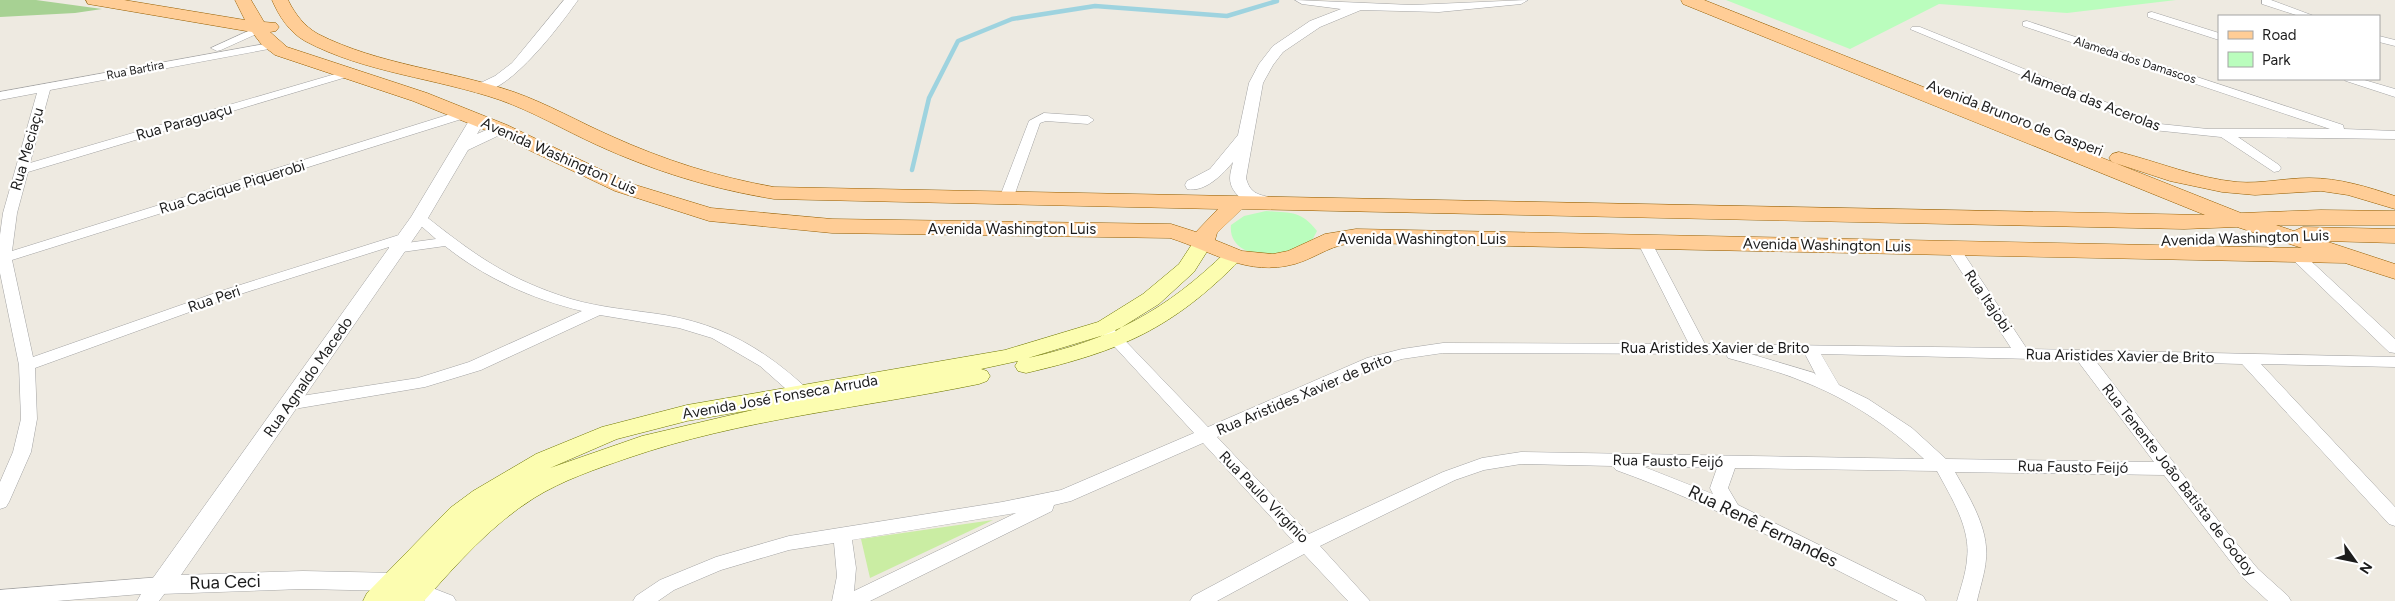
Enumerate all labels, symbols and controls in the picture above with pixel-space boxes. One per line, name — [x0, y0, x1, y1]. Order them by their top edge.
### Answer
legend — [2218, 15, 2380, 80]
text: Road — [2262, 26, 2297, 44]
street label: Alameda dos Damascos — [2072, 34, 2198, 87]
text: Park — [2262, 51, 2291, 69]
street label: Rua Bartira — [105, 58, 165, 82]
street label: Alameda das Acerolas — [2019, 65, 2163, 135]
street label: Avenida Brunoro de Gasperi — [1924, 76, 2106, 160]
street label: Rua Paraguaçu — [134, 100, 234, 144]
street label: Rua Meciaçu — [7, 105, 47, 193]
street label: Avenida Washington Luis — [478, 114, 640, 198]
street label: Rua Cacique Piquerobi — [157, 156, 307, 218]
street label: Avenida Washington Luis — [928, 220, 1096, 238]
street label: Avenida Washington Luis — [2161, 226, 2329, 250]
street label: Avenida Washington Luis — [1338, 230, 1506, 248]
street label: Avenida Washington Luis — [1743, 235, 1911, 255]
street label: Rua Itajobi — [1961, 266, 2015, 336]
street label: Rua Peri — [185, 282, 243, 316]
street label: Rua Agnaldo Macedo — [260, 313, 356, 441]
street label: Rua Aristides Xavier de Brito — [1620, 339, 1810, 357]
street label: Rua Aristides Xavier de Brito — [2025, 345, 2215, 367]
street label: Rua Aristides Xavier de Brito — [1213, 349, 1395, 439]
street label: Avenida José Fonseca Arruda — [681, 371, 879, 423]
street label: Rua Tenente João Batista de Godoy — [2098, 380, 2260, 580]
street label: Rua Paulo Virgínio — [1215, 447, 1313, 547]
street label: Rua Fausto Feijó — [1613, 451, 1724, 471]
street label: Rua Fausto Feijó — [2018, 457, 2129, 477]
street label: Rua Renê Fernandes — [1684, 480, 1842, 572]
north arrow — [2330, 536, 2380, 586]
text: N — [2355, 559, 2376, 577]
street label: Rua Ceci — [189, 570, 261, 594]

